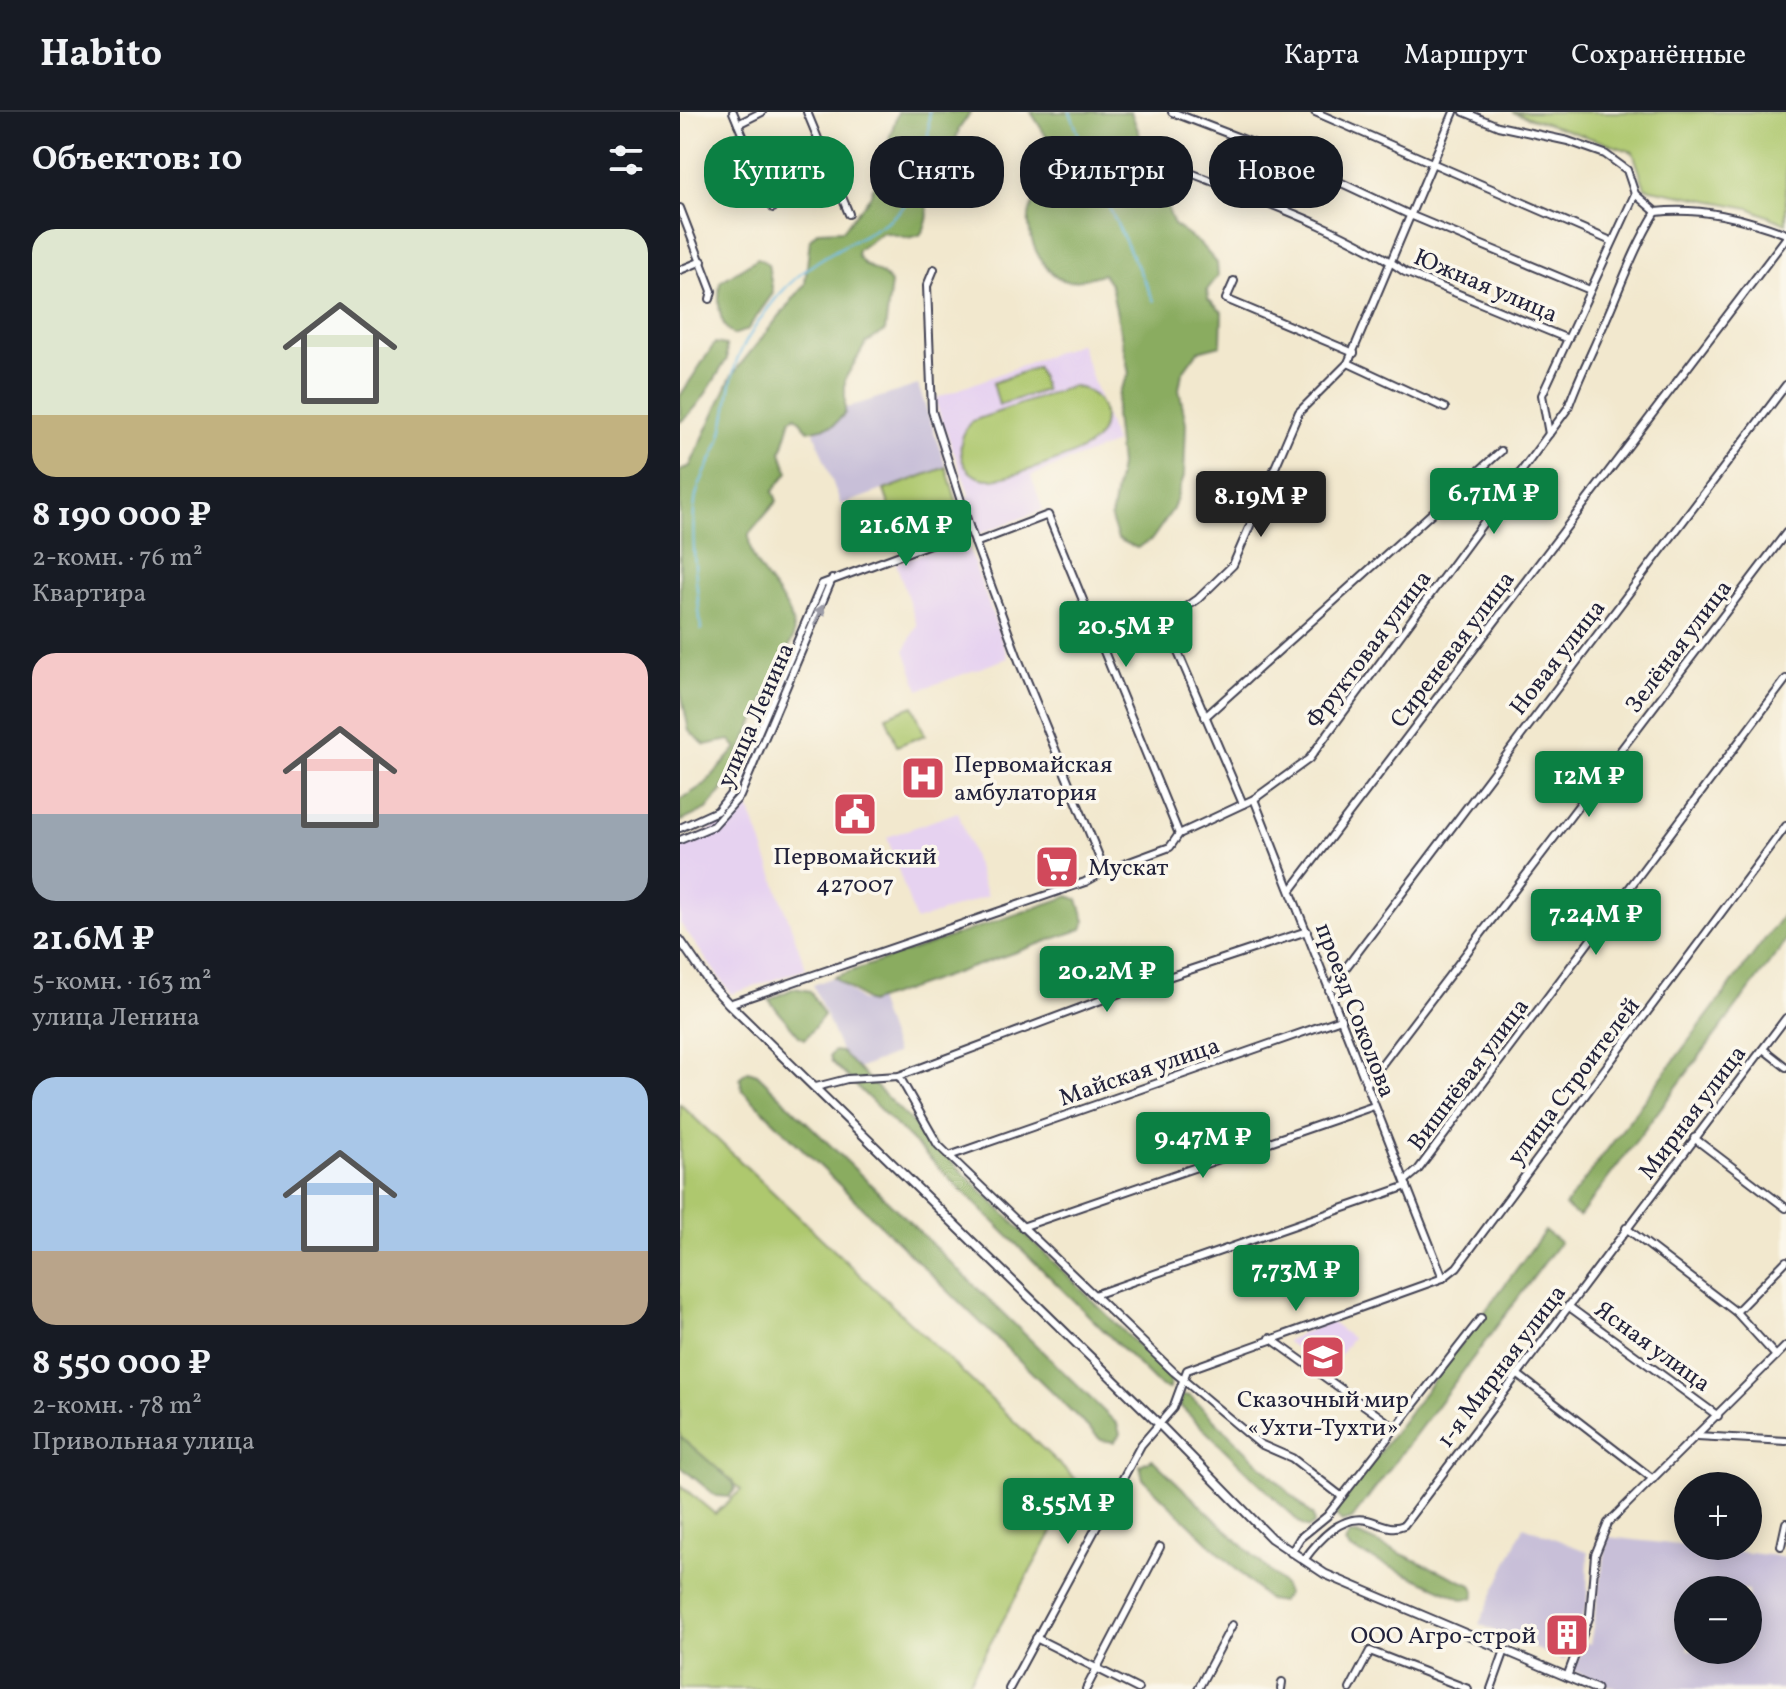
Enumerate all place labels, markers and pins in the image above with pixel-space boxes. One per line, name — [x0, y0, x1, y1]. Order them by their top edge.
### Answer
pin: 6.71M ₽ — [1420, 468, 1568, 536]
pin: 8.19M ₽ — [1187, 471, 1335, 539]
pin: 21.6M ₽ — [832, 500, 980, 568]
pin: 20.5M ₽ — [1052, 601, 1200, 669]
place label: Первомайская амбулатория — [954, 749, 1113, 811]
pin: 12M ₽ — [1533, 751, 1645, 819]
hospital icon: Первомайская амбулатория — [899, 754, 947, 802]
public building icon: Первомайский 427007 — [831, 790, 879, 838]
place label: Первомайский 427007 — [773, 841, 937, 903]
supermarket icon: Мускат — [1033, 843, 1081, 891]
place label: Мускат — [1088, 852, 1168, 886]
pin: 7.24M ₽ — [1522, 889, 1670, 957]
pin: 20.2M ₽ — [1033, 946, 1181, 1014]
pin: 9.47M ₽ — [1129, 1112, 1277, 1180]
pin: 7.73M ₽ — [1222, 1245, 1370, 1313]
school or university icon: Сказочный мир «Ухти-Тухти» — [1299, 1333, 1347, 1381]
place label: Сказочный мир «Ухти-Тухти» — [1237, 1384, 1409, 1446]
pin: 8.55M ₽ — [994, 1478, 1142, 1546]
building icon: ООО Агро-строй — [1543, 1611, 1591, 1659]
place label: ООО Агро-строй — [1351, 1620, 1536, 1654]

